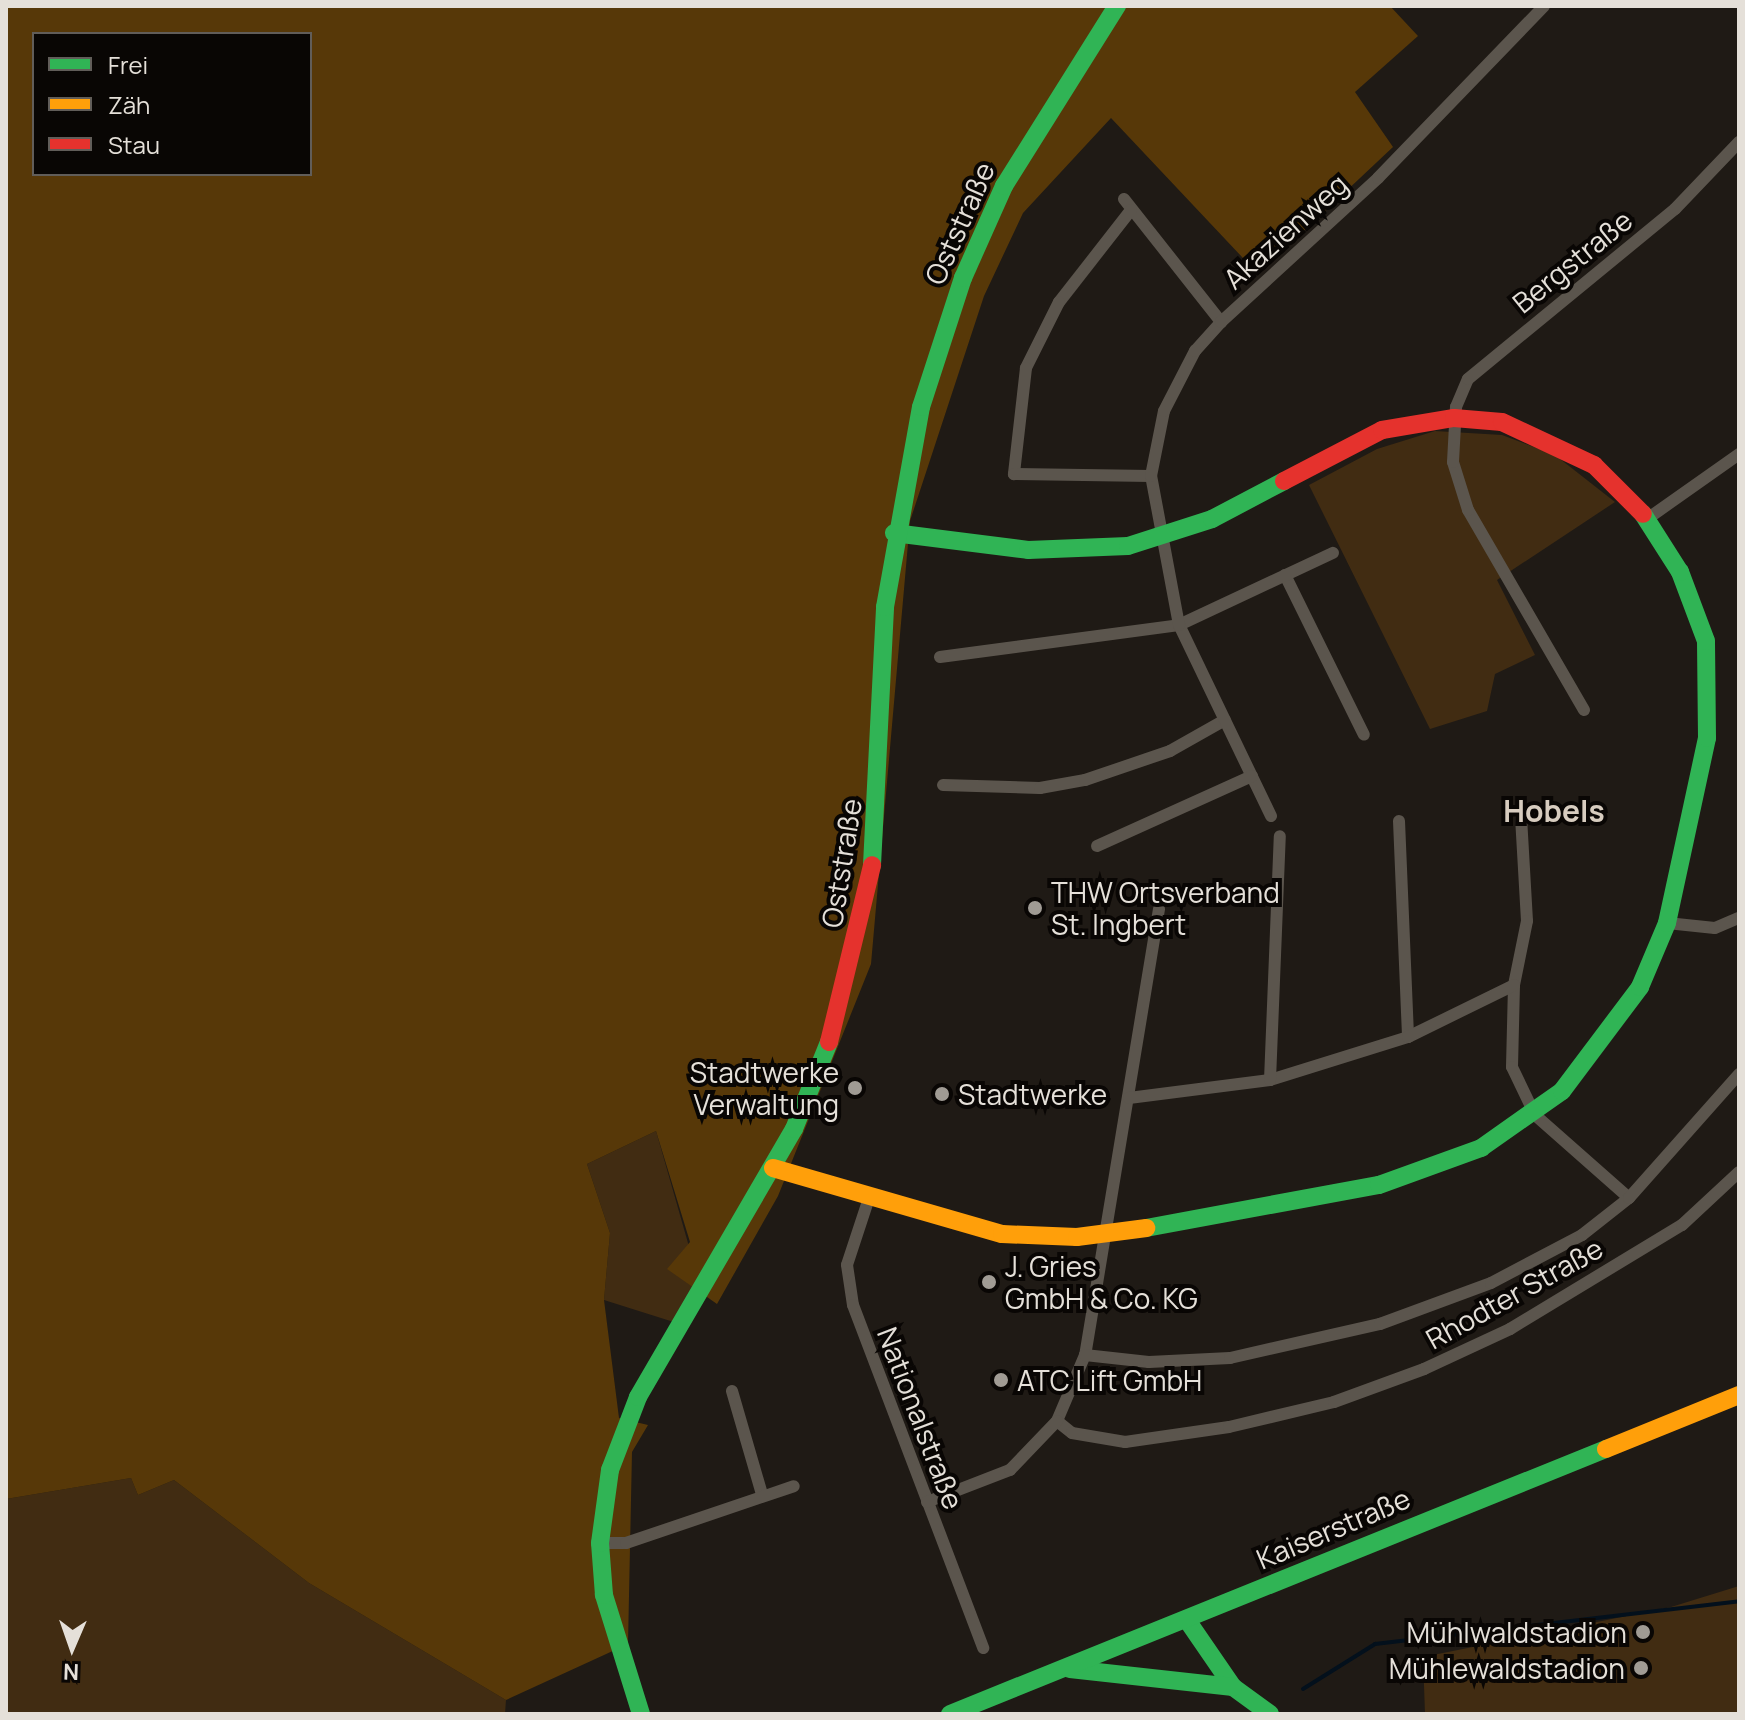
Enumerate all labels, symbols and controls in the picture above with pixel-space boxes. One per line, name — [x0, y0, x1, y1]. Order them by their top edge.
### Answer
legend — [32, 32, 312, 176]
text: Frei — [108, 48, 148, 81]
text: Zäh — [108, 88, 150, 121]
text: Stau — [108, 128, 160, 161]
street label: Oststraße — [917, 157, 1001, 289]
street label: Akazienweg — [1216, 167, 1354, 295]
street label: Bergstraße — [1506, 203, 1638, 319]
district label: Hobels — [1503, 793, 1605, 829]
street label: Oststraße — [814, 796, 868, 930]
place label: THW Ortsverband St. Ingbert — [1051, 875, 1280, 941]
marker: THW Ortsverband St. Ingbert — [1026, 899, 1044, 917]
place label: Stadtwerke Verwaltung — [690, 1055, 839, 1121]
place label: Stadtwerke — [958, 1077, 1107, 1111]
marker: Stadtwerke Verwaltung — [846, 1079, 864, 1097]
marker: Stadtwerke — [933, 1085, 951, 1103]
street label: Rhodter Straße — [1420, 1231, 1608, 1355]
place label: J. Gries GmbH & Co. KG — [1005, 1249, 1198, 1315]
marker: J. Gries GmbH & Co. KG — [980, 1273, 998, 1291]
street label: Nationalstraße — [871, 1322, 971, 1514]
place label: ATC Lift GmbH — [1017, 1363, 1202, 1397]
marker: ATC Lift GmbH — [992, 1371, 1010, 1389]
street label: Kaiserstraße — [1251, 1481, 1415, 1575]
north arrow — [32, 1608, 112, 1688]
place label: Mühlwaldstadion — [1407, 1615, 1627, 1649]
marker: Mühlwaldstadion — [1634, 1623, 1652, 1641]
place label: Mühlewaldstadion — [1389, 1651, 1625, 1685]
text: N — [63, 1657, 80, 1687]
marker: Mühlewaldstadion — [1632, 1659, 1650, 1677]

